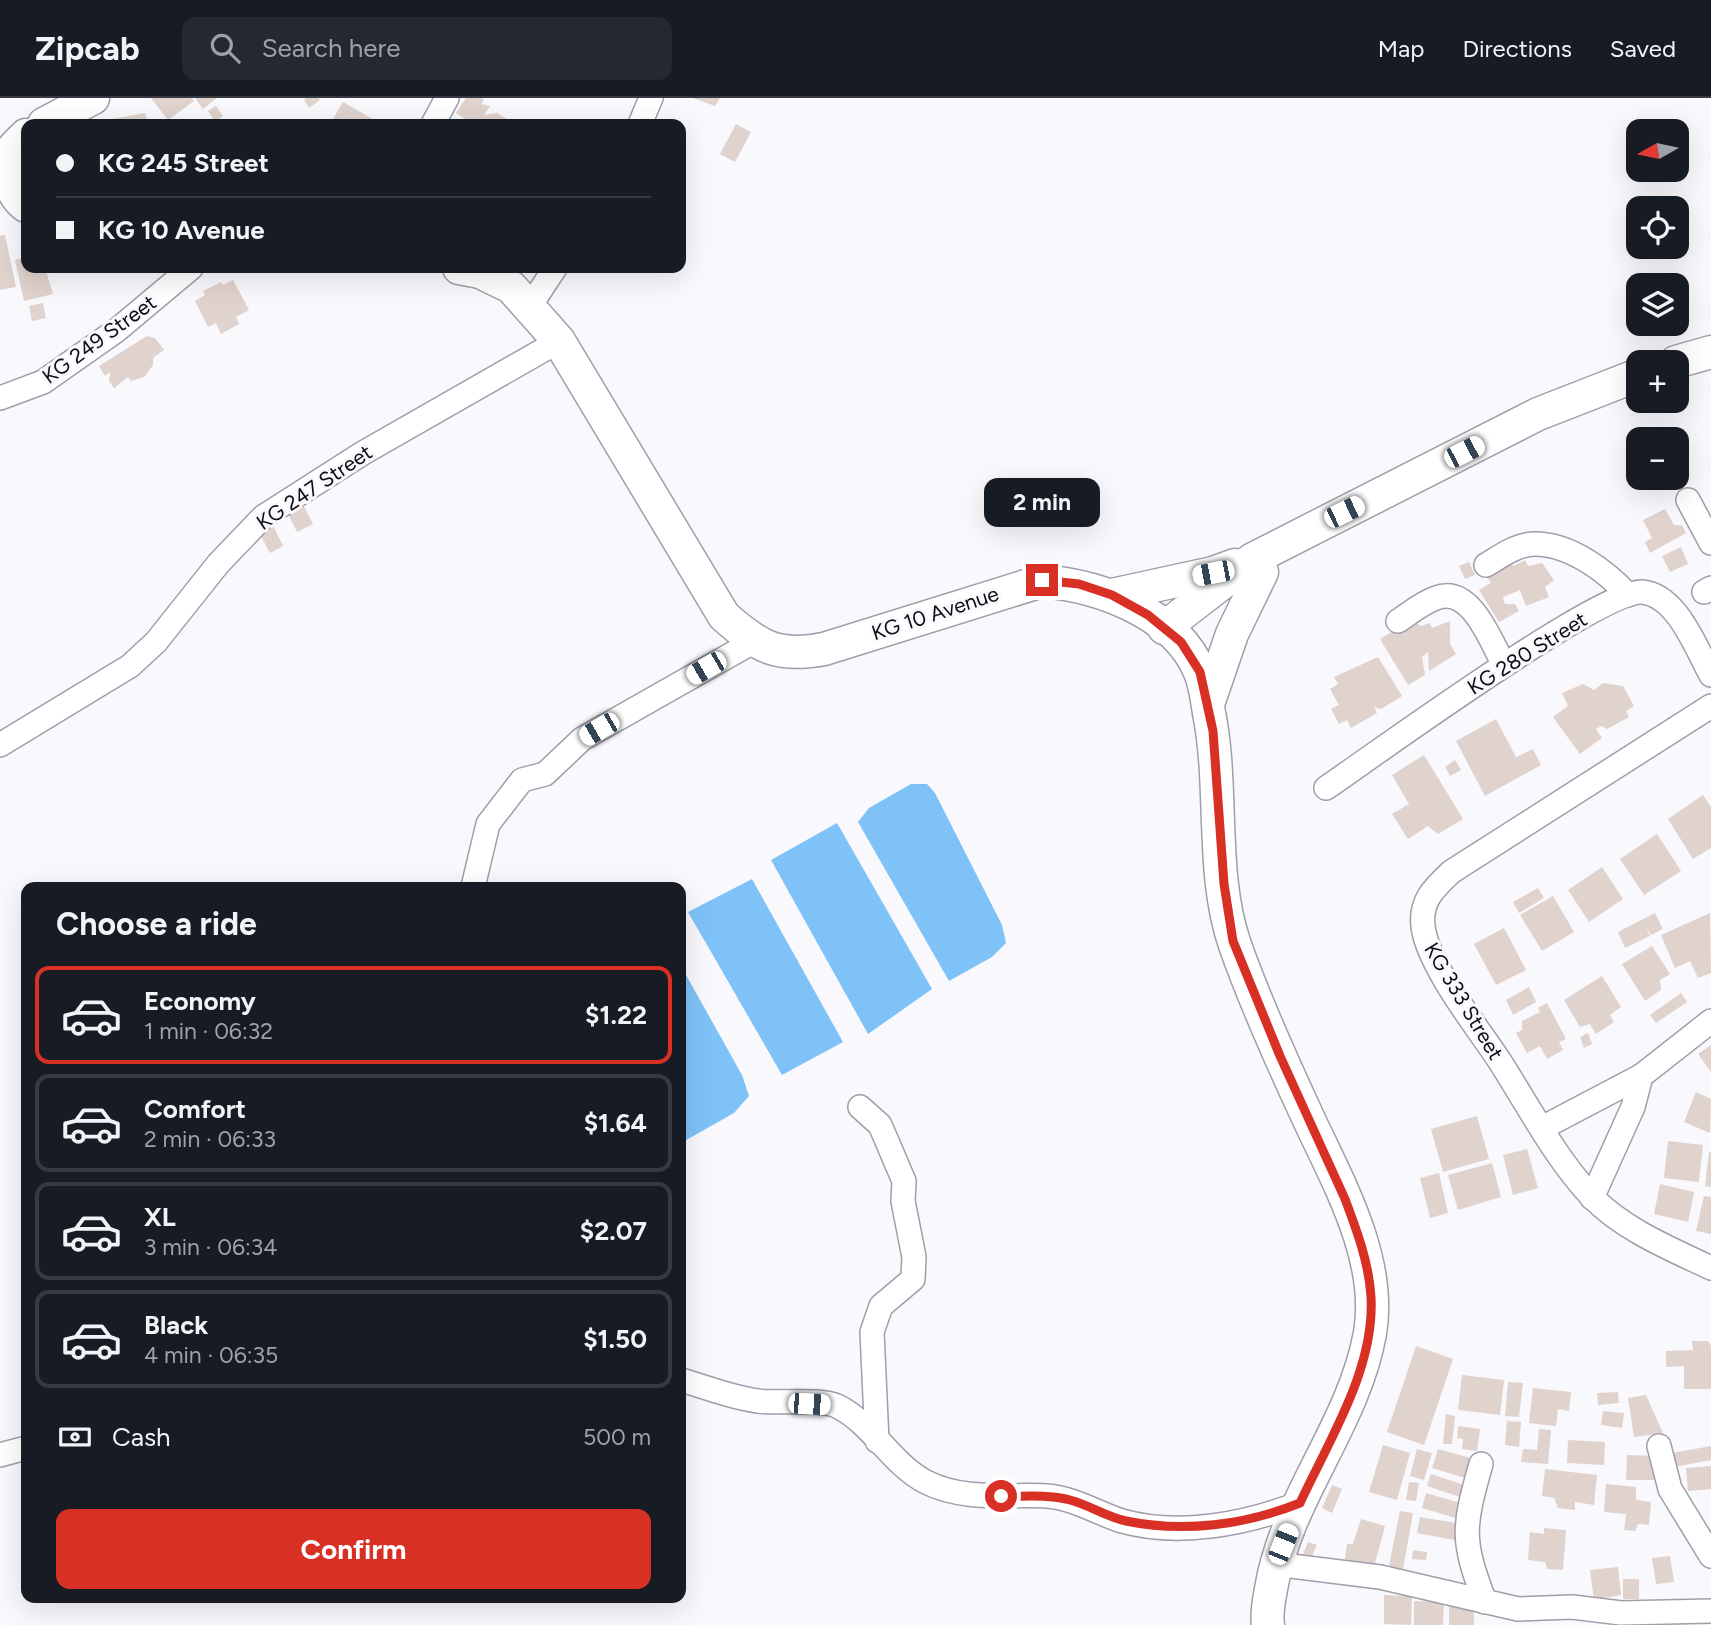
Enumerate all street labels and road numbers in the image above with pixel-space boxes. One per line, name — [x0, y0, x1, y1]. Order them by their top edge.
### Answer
street label: KG 249 Street — [37, 289, 161, 389]
street label: KG 247 Street — [251, 439, 377, 535]
street label: KG 10 Avenue — [868, 581, 1002, 645]
street label: KG 280 Street — [1463, 606, 1591, 700]
street label: KG 333 Street — [1419, 938, 1509, 1064]

